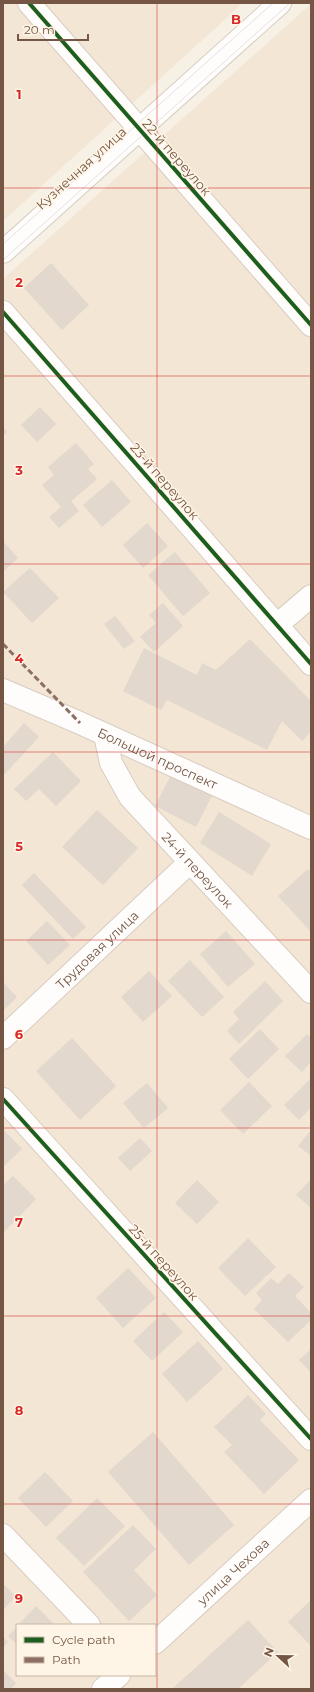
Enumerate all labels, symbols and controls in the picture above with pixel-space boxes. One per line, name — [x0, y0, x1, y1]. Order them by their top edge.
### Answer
text: B — [231, 11, 241, 27]
scale bar — [18, 16, 88, 42]
text: 20 m — [24, 22, 55, 37]
text: 1 — [16, 86, 22, 102]
street label: 22-й переулок — [139, 115, 215, 199]
street label: Кузнечная улица — [33, 123, 129, 213]
text: 2 — [15, 274, 23, 290]
street label: 23-й переулок — [127, 439, 203, 523]
text: 3 — [14, 462, 23, 478]
text: 4 — [15, 650, 24, 666]
street label: Большой проспект — [95, 724, 221, 793]
street label: 24-й переулок — [158, 829, 237, 911]
text: 5 — [15, 838, 23, 854]
street label: Трудовая улица — [52, 907, 142, 992]
text: 6 — [15, 1026, 24, 1042]
text: 7 — [15, 1214, 23, 1230]
street label: 25-й переулок — [126, 1221, 203, 1304]
text: 8 — [15, 1402, 24, 1418]
street label: улица Чехова — [193, 1535, 272, 1609]
text: 9 — [15, 1590, 23, 1606]
legend — [16, 1624, 156, 1676]
text: Cycle path — [52, 1632, 115, 1647]
north arrow — [258, 1636, 298, 1676]
text: N — [261, 1646, 277, 1659]
text: Path — [52, 1652, 81, 1667]

